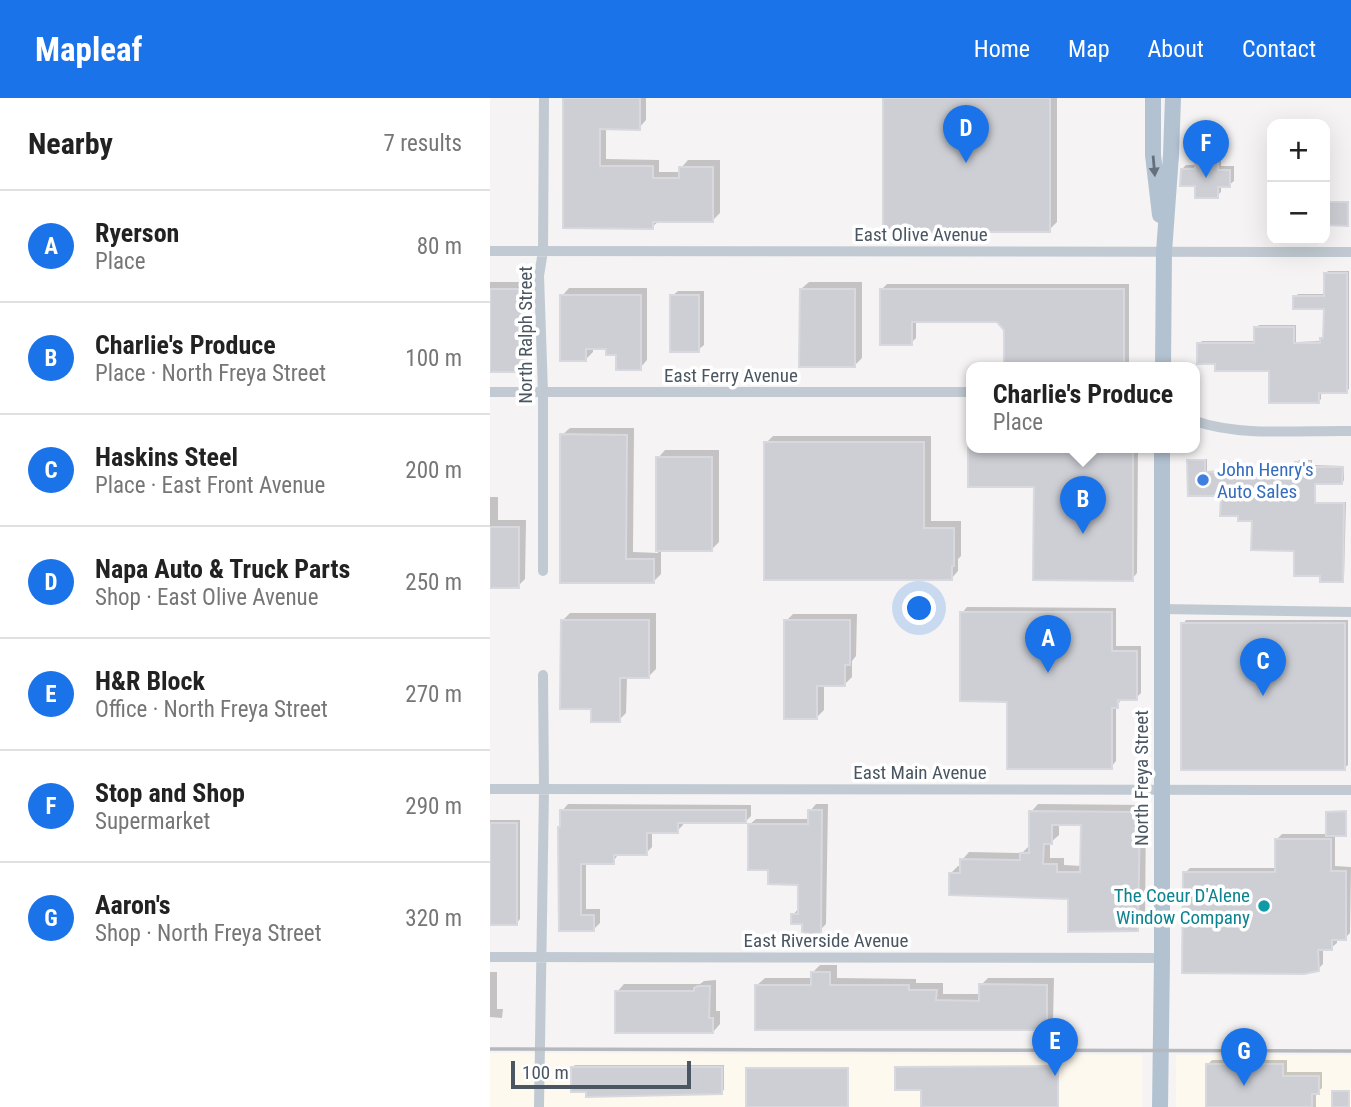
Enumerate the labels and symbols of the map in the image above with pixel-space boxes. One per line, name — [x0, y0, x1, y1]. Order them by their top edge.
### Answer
pin: D — [943, 105, 989, 163]
pin: F — [1183, 120, 1229, 178]
one-way arrow — [1149, 155, 1160, 177]
street label: East Olive Avenue — [854, 223, 988, 246]
street label: North Ralph Street — [514, 266, 537, 404]
street label: East Ferry Avenue — [664, 364, 798, 387]
place label: John Henry's Auto Sales — [1217, 458, 1314, 503]
marker: John Henry's Auto Sales — [1195, 472, 1211, 488]
pin: B — [1060, 476, 1106, 534]
your location — [902, 591, 936, 625]
pin: A — [1025, 615, 1071, 673]
pin: C — [1240, 638, 1286, 696]
street label: North Freya Street — [1130, 710, 1153, 846]
street label: East Main Avenue — [853, 761, 987, 784]
place label: The Coeur D'Alene Window Company — [1114, 884, 1250, 929]
marker: The Coeur D'Alene Window Company — [1256, 898, 1272, 914]
street label: East Riverside Avenue — [744, 929, 908, 952]
pin: E — [1032, 1018, 1078, 1076]
pin: G — [1221, 1028, 1267, 1086]
scale bar — [511, 1058, 691, 1090]

